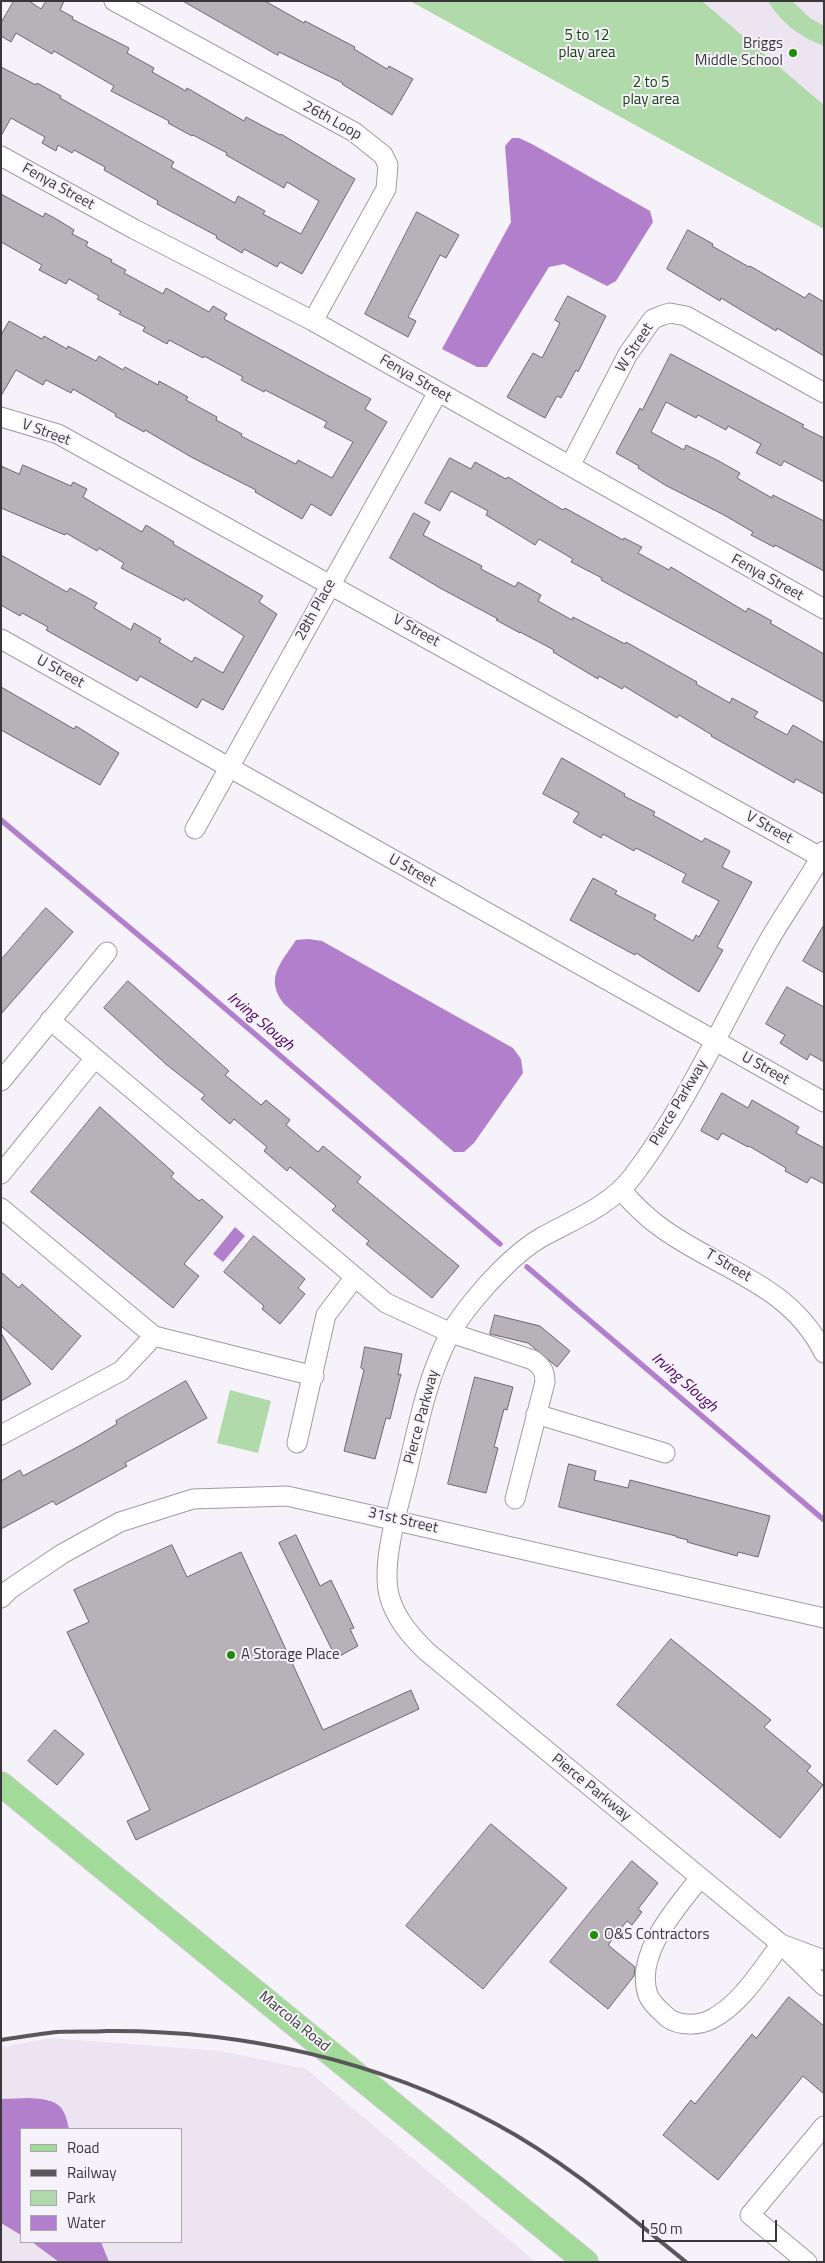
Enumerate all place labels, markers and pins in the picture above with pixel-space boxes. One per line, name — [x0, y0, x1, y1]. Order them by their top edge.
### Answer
place label: Briggs Middle School — [695, 35, 783, 70]
marker: Briggs Middle School — [787, 47, 799, 59]
place label: A Storage Place — [241, 1646, 340, 1664]
marker: A Storage Place — [225, 1649, 237, 1661]
place label: O&S Contractors — [604, 1926, 709, 1944]
marker: O&S Contractors — [588, 1929, 600, 1941]

